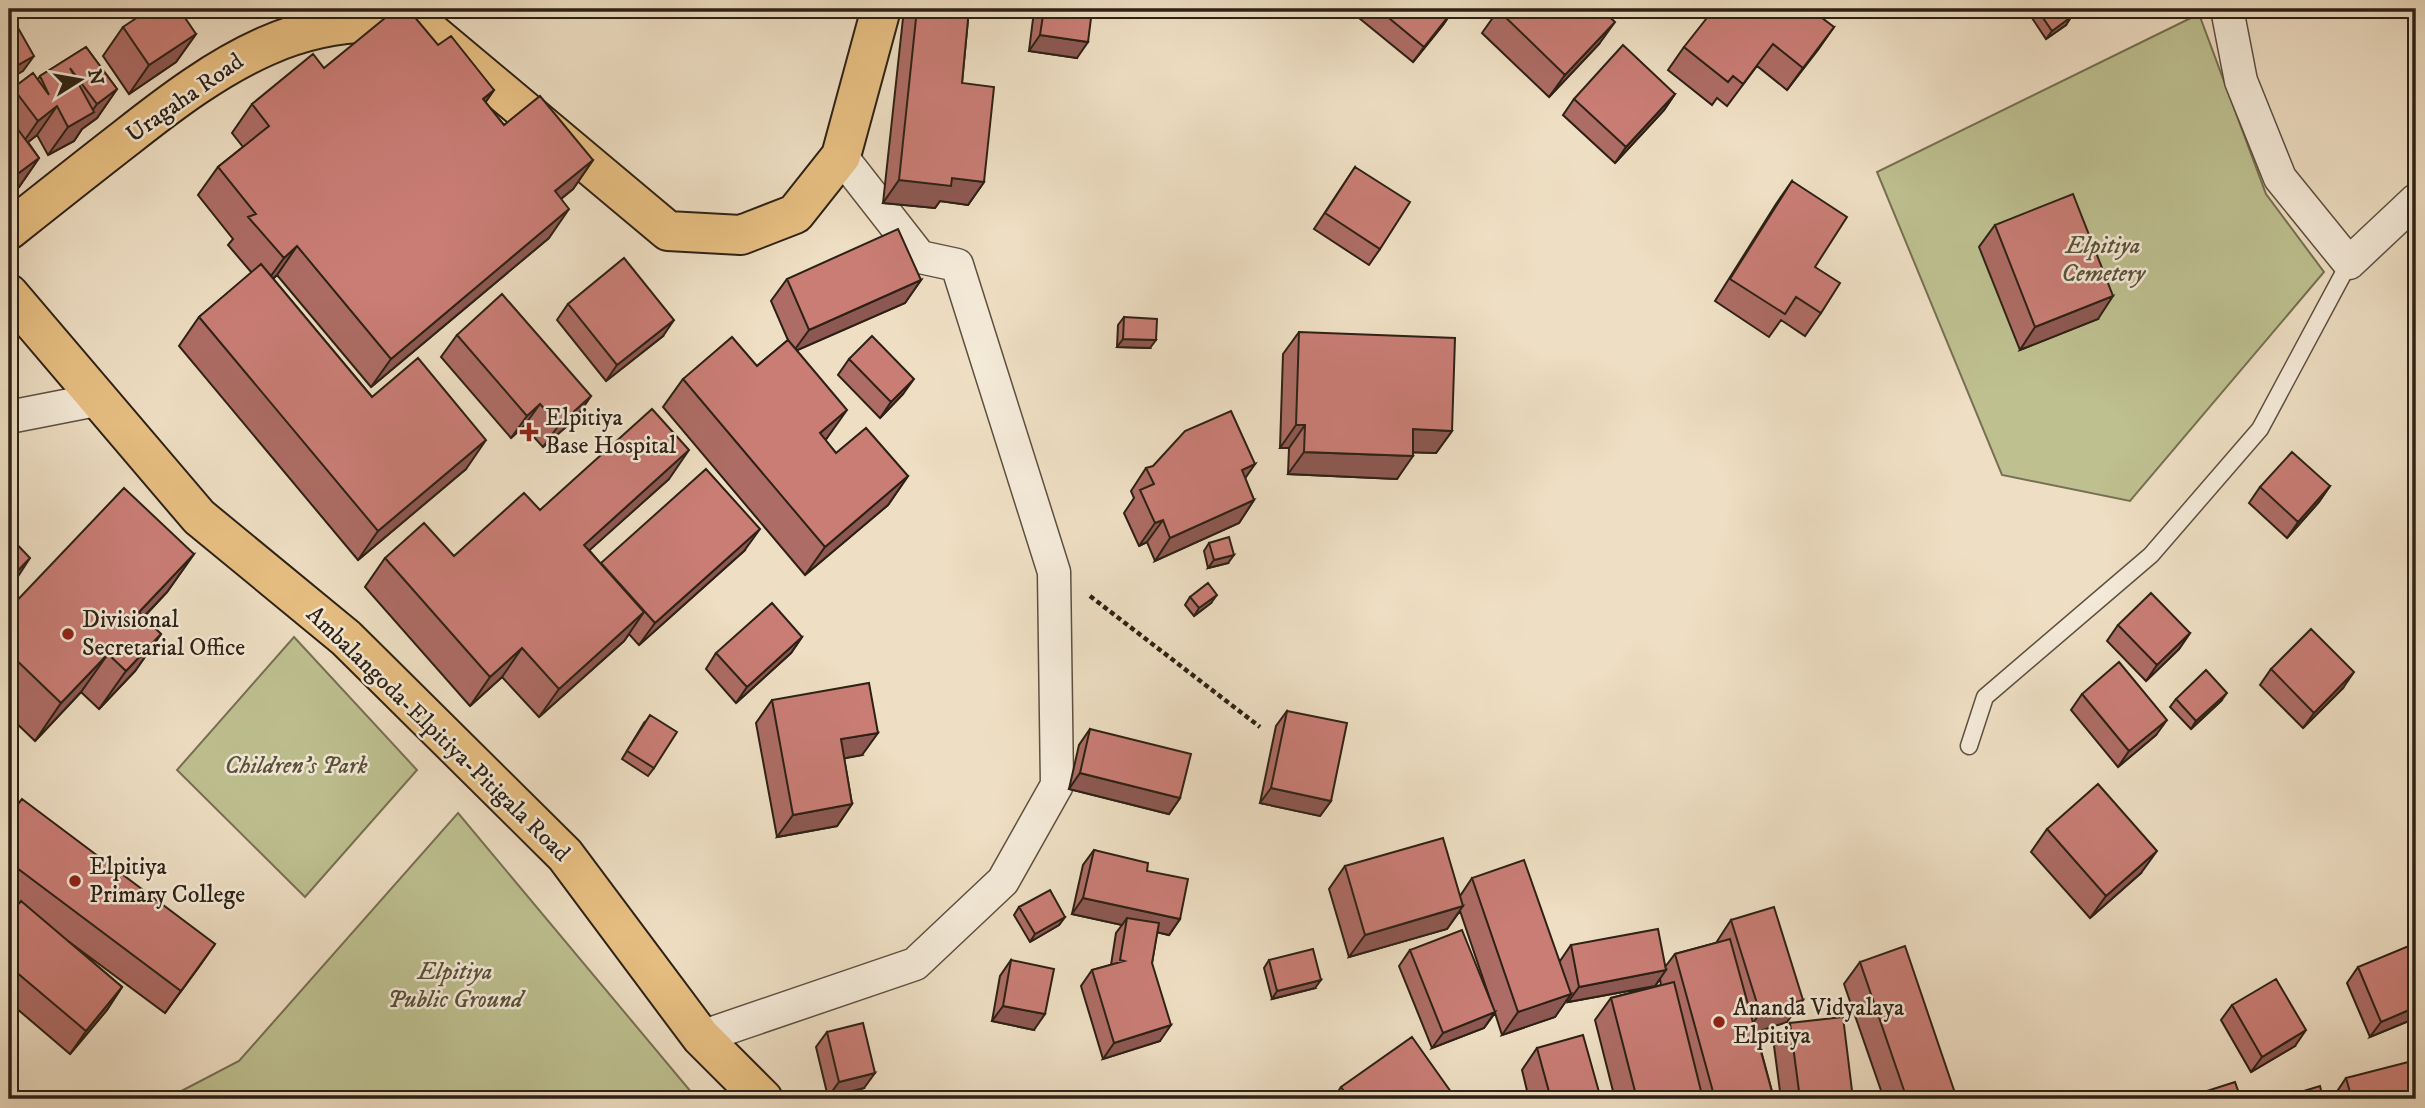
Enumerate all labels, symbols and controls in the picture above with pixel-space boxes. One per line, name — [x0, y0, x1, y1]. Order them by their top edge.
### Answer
north arrow — [46, 46, 116, 116]
street label: Uragaha Road — [120, 47, 250, 149]
text: N — [82, 67, 108, 87]
park label: Elpitiya Cemetery — [2061, 231, 2146, 289]
place label: Elpitiya Base Hospital — [545, 403, 677, 461]
marker: Elpitiya Base Hospital — [519, 422, 539, 442]
street label: Ambalangoda-Elpitiya-Pitigala Road — [300, 600, 576, 868]
place label: Divisional Secretarial Office — [82, 605, 245, 663]
marker: Divisional Secretarial Office — [60, 626, 76, 642]
park label: Children's Park — [224, 751, 368, 781]
place label: Elpitiya Primary College — [89, 852, 245, 910]
marker: Elpitiya Primary College — [67, 873, 83, 889]
park label: Elpitiya Public Ground — [387, 957, 526, 1015]
place label: Ananda Vidyalaya Elpitiya — [1733, 993, 1905, 1051]
marker: Ananda Vidyalaya Elpitiya — [1711, 1014, 1727, 1030]

